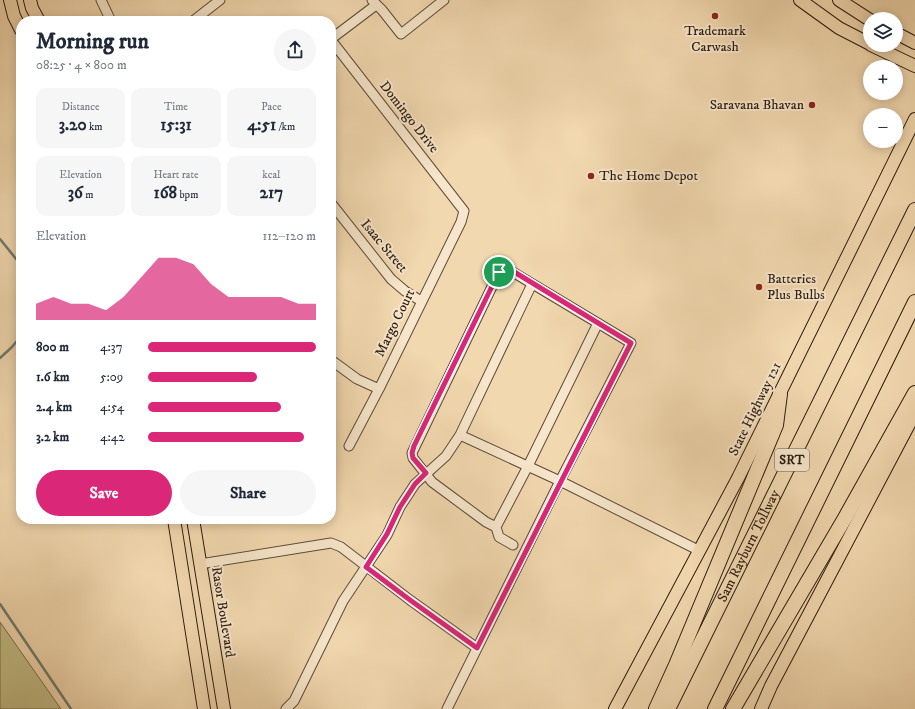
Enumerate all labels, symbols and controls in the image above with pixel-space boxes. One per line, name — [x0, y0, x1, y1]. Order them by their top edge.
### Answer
marker: Trademark Carwash — [710, 11, 720, 21]
map controls — [863, 12, 903, 148]
button: layers — [863, 12, 903, 52]
place label: Trademark Carwash — [684, 22, 746, 56]
text: Morning run — [36, 28, 149, 55]
button: share — [274, 29, 316, 71]
text: 08:25 · 4 × 800 m — [36, 57, 127, 73]
button: + — [863, 60, 903, 100]
street label: Domingo Drive — [375, 77, 443, 157]
place label: Saravana Bhavan — [710, 96, 805, 114]
text: Distance — [62, 100, 100, 114]
text: Time — [164, 100, 188, 114]
text: Pace — [261, 100, 282, 114]
marker: Saravana Bhavan — [807, 100, 817, 110]
button: − — [863, 108, 903, 148]
text: 3.20 — [59, 114, 87, 136]
text: 15:31 — [160, 114, 192, 136]
text: 4:51 — [247, 114, 276, 136]
text: km — [87, 120, 103, 134]
text: /km — [276, 120, 295, 134]
place label: The Home Depot — [599, 167, 698, 185]
text: Elevation — [59, 168, 102, 182]
text: Heart rate — [153, 168, 199, 182]
text: kcal — [262, 168, 280, 182]
marker: The Home Depot — [586, 171, 596, 181]
text: 36 — [68, 182, 83, 204]
text: 168 — [154, 182, 177, 204]
text: 217 — [260, 182, 283, 204]
text: m — [83, 188, 94, 202]
text: bpm — [177, 188, 198, 202]
street label: Isaac Street — [356, 216, 412, 277]
text: Elevation — [36, 228, 86, 244]
text: 112–120 m — [263, 228, 316, 244]
pin — [482, 255, 516, 289]
icon: arrive — [488, 261, 510, 283]
place label: Batteries Plus Bulbs — [767, 270, 825, 304]
marker: Batteries Plus Bulbs — [754, 282, 764, 292]
street label: Margo Court — [371, 286, 419, 360]
text: 800 m — [36, 339, 69, 355]
text: 4:37 — [100, 339, 123, 355]
street label: State Highway 121 — [725, 359, 785, 459]
text: 1.6 km — [36, 369, 70, 385]
text: 5:09 — [100, 369, 123, 385]
text: 2.4 km — [36, 399, 72, 415]
text: 4:54 — [100, 399, 124, 415]
text: 3.2 km — [36, 429, 69, 445]
text: 4:42 — [100, 429, 125, 445]
road number: SRT — [775, 449, 809, 471]
button: Save — [36, 470, 172, 516]
button: Share — [180, 470, 316, 516]
street label: Sam Rayburn Tollway — [713, 486, 784, 605]
street label: Rasor Boulevard — [207, 565, 239, 659]

